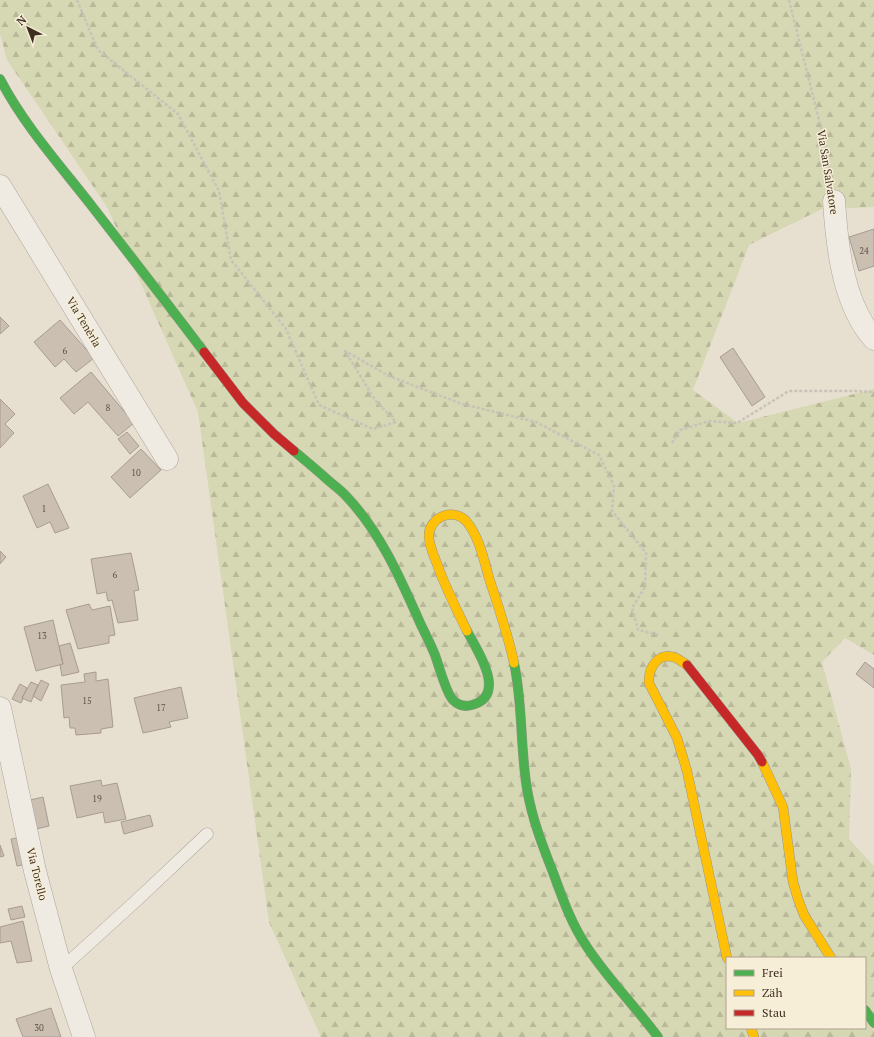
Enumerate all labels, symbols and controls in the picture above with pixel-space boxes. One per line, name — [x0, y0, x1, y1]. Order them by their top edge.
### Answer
north arrow — [8, 8, 48, 48]
text: N — [14, 12, 30, 29]
street label: Via San Salvatore — [814, 129, 842, 216]
house number: 24 — [859, 245, 869, 257]
street label: Via Tenèrla — [64, 294, 105, 350]
house number: 6 — [63, 345, 68, 357]
house number: 8 — [106, 402, 111, 414]
house number: 10 — [131, 467, 141, 479]
house number: 1 — [42, 503, 46, 515]
house number: 6 — [113, 569, 118, 581]
house number: 13 — [37, 630, 47, 642]
house number: 15 — [82, 695, 92, 707]
house number: 17 — [156, 702, 166, 714]
house number: 19 — [92, 793, 102, 805]
street label: Via Torello — [24, 846, 50, 902]
legend — [726, 957, 866, 1029]
text: Frei — [762, 965, 783, 980]
text: Zäh — [762, 985, 782, 1000]
text: Stau — [762, 1005, 786, 1020]
house number: 30 — [34, 1022, 44, 1034]

